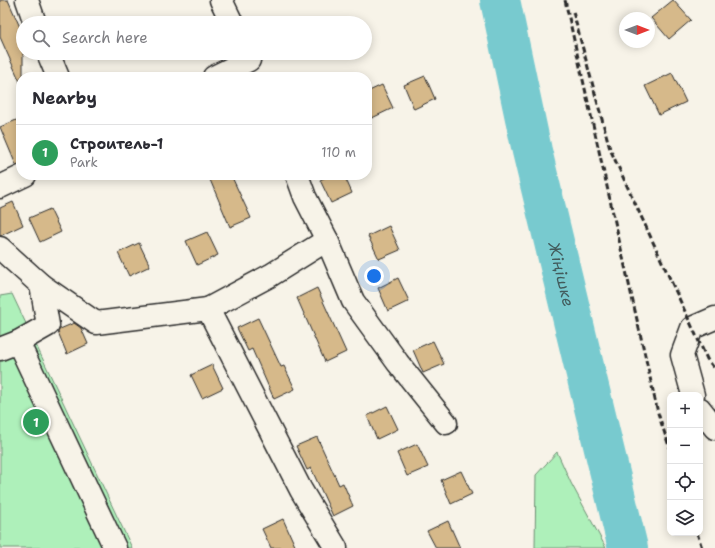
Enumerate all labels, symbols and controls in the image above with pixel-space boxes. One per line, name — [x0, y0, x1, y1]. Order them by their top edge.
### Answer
north arrow — [619, 12, 655, 48]
search box — [16, 16, 372, 60]
icon: search — [30, 27, 52, 49]
text: Search here — [62, 28, 148, 48]
text: Nearby — [32, 87, 97, 109]
text: Строитель-1 — [70, 134, 163, 154]
text: 1 — [42, 144, 48, 161]
text: 110 m — [321, 144, 356, 161]
text: Park — [70, 154, 98, 171]
water label: Жіңішке — [544, 239, 580, 308]
your location — [364, 266, 384, 286]
map controls — [667, 392, 703, 536]
button: + — [667, 392, 703, 428]
pin: 1 — [23, 407, 49, 437]
button: − — [667, 428, 703, 464]
button: locate — [667, 464, 703, 500]
button: layers — [667, 500, 703, 536]

